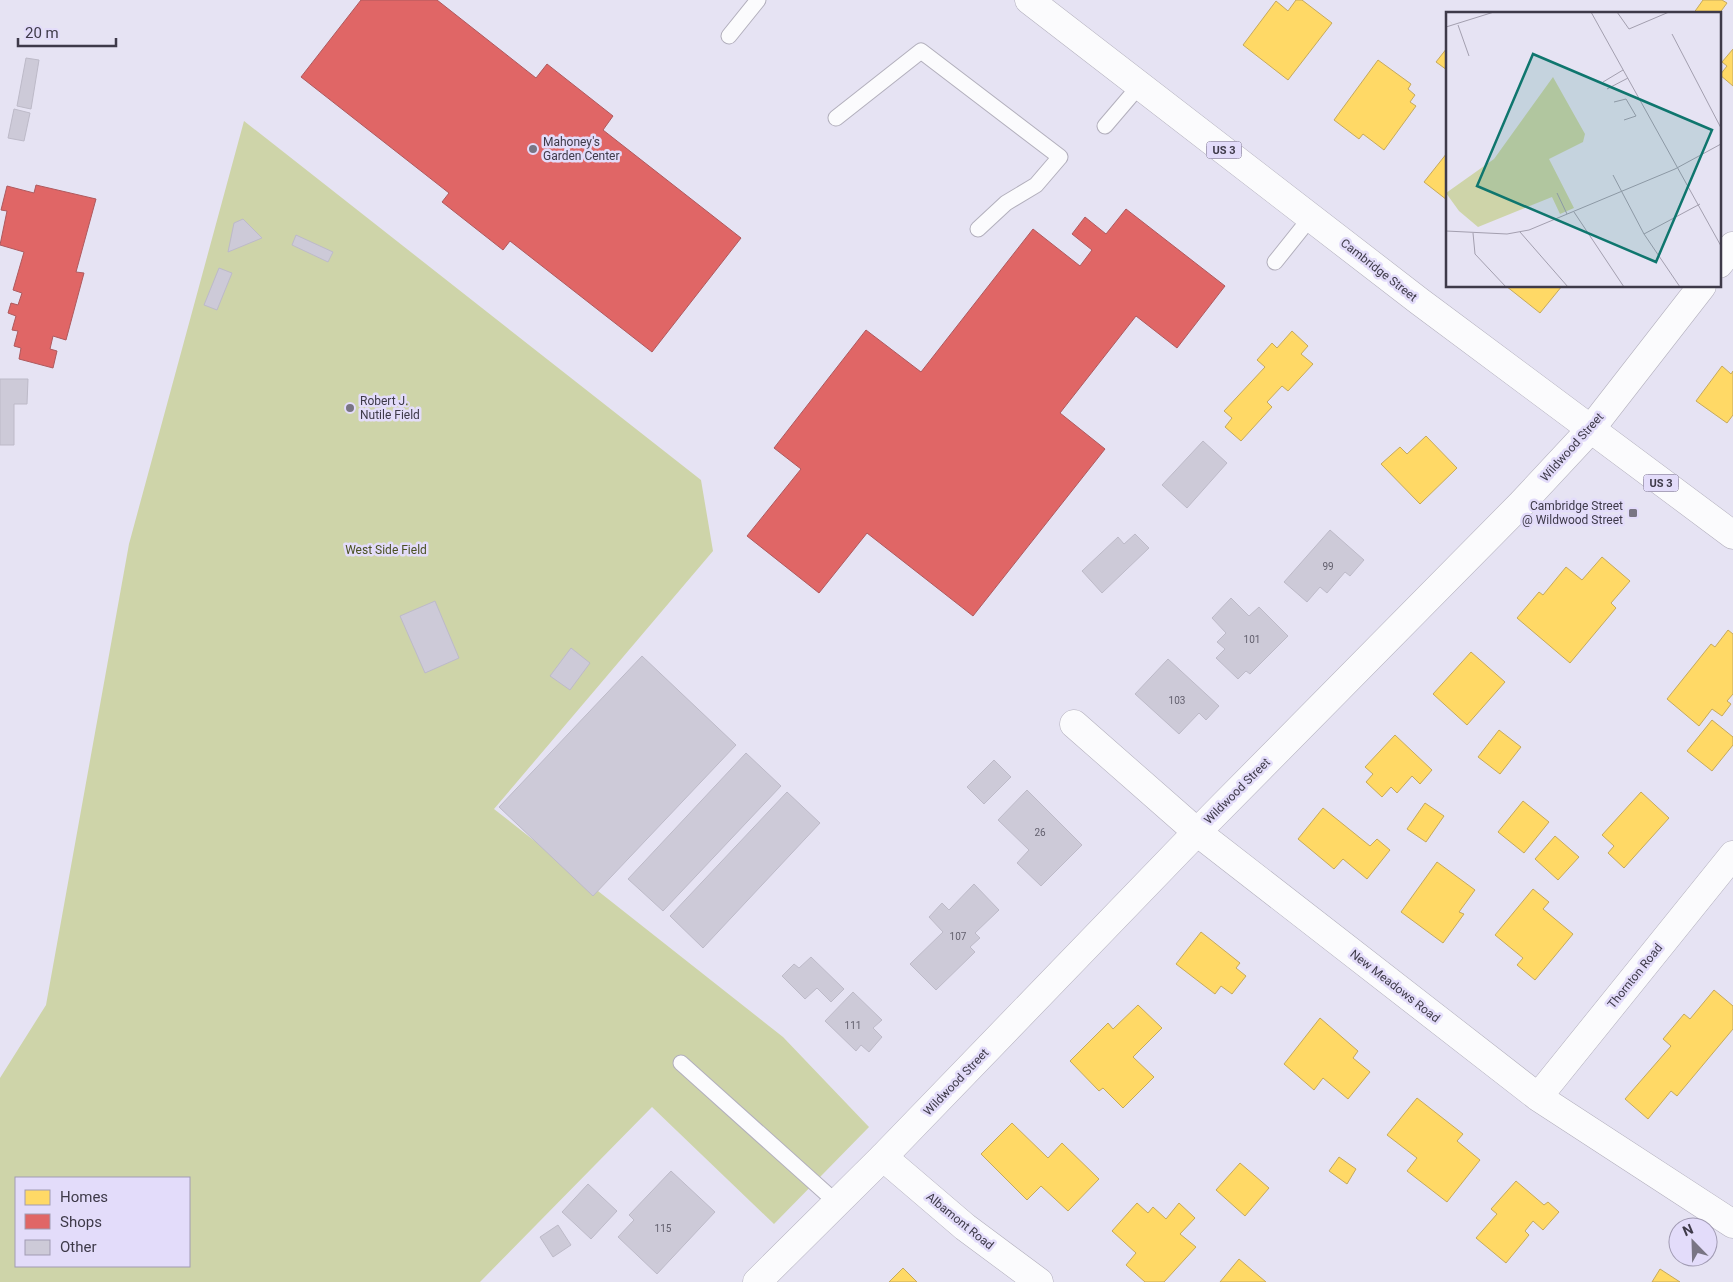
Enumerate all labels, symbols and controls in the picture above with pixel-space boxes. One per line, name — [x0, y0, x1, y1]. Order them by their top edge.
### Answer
inset map — [1446, 12, 1720, 288]
scale bar — [18, 15, 115, 47]
text: 20 m — [25, 24, 59, 42]
place label: Mahoney's Garden Center — [543, 135, 620, 163]
road number: US 3 — [1206, 142, 1242, 158]
marker: Mahoney's Garden Center — [527, 143, 539, 155]
street label: Cambridge Street — [1338, 236, 1420, 304]
place label: Robert J. Nutile Field — [360, 394, 420, 422]
marker: Robert J. Nutile Field — [344, 402, 356, 414]
street label: Wildwood Street — [1538, 410, 1606, 484]
road number: US 3 — [1644, 474, 1678, 492]
place label: Cambridge Street @ Wildwood Street — [1522, 499, 1623, 527]
marker: Cambridge Street @ Wildwood Street — [1627, 507, 1639, 519]
park label: West Side Field — [345, 543, 427, 557]
house number: 99 — [1322, 561, 1334, 572]
house number: 101 — [1244, 634, 1260, 645]
house number: 103 — [1169, 695, 1185, 706]
street label: Wildwood Street — [1201, 755, 1273, 827]
house number: 26 — [1034, 827, 1046, 838]
house number: 107 — [950, 931, 967, 942]
street label: Thornton Road — [1605, 941, 1665, 1011]
street label: New Meadows Road — [1347, 947, 1443, 1025]
house number: 111 — [845, 1020, 861, 1031]
street label: Wildwood Street — [921, 1046, 991, 1118]
legend — [15, 1177, 190, 1267]
text: Homes — [60, 1188, 108, 1206]
street label: Albamont Road — [924, 1190, 996, 1252]
text: Shops — [60, 1213, 102, 1231]
north arrow — [1668, 1217, 1718, 1267]
text: N — [1680, 1221, 1696, 1239]
house number: 115 — [655, 1223, 672, 1234]
text: Other — [60, 1238, 97, 1256]

